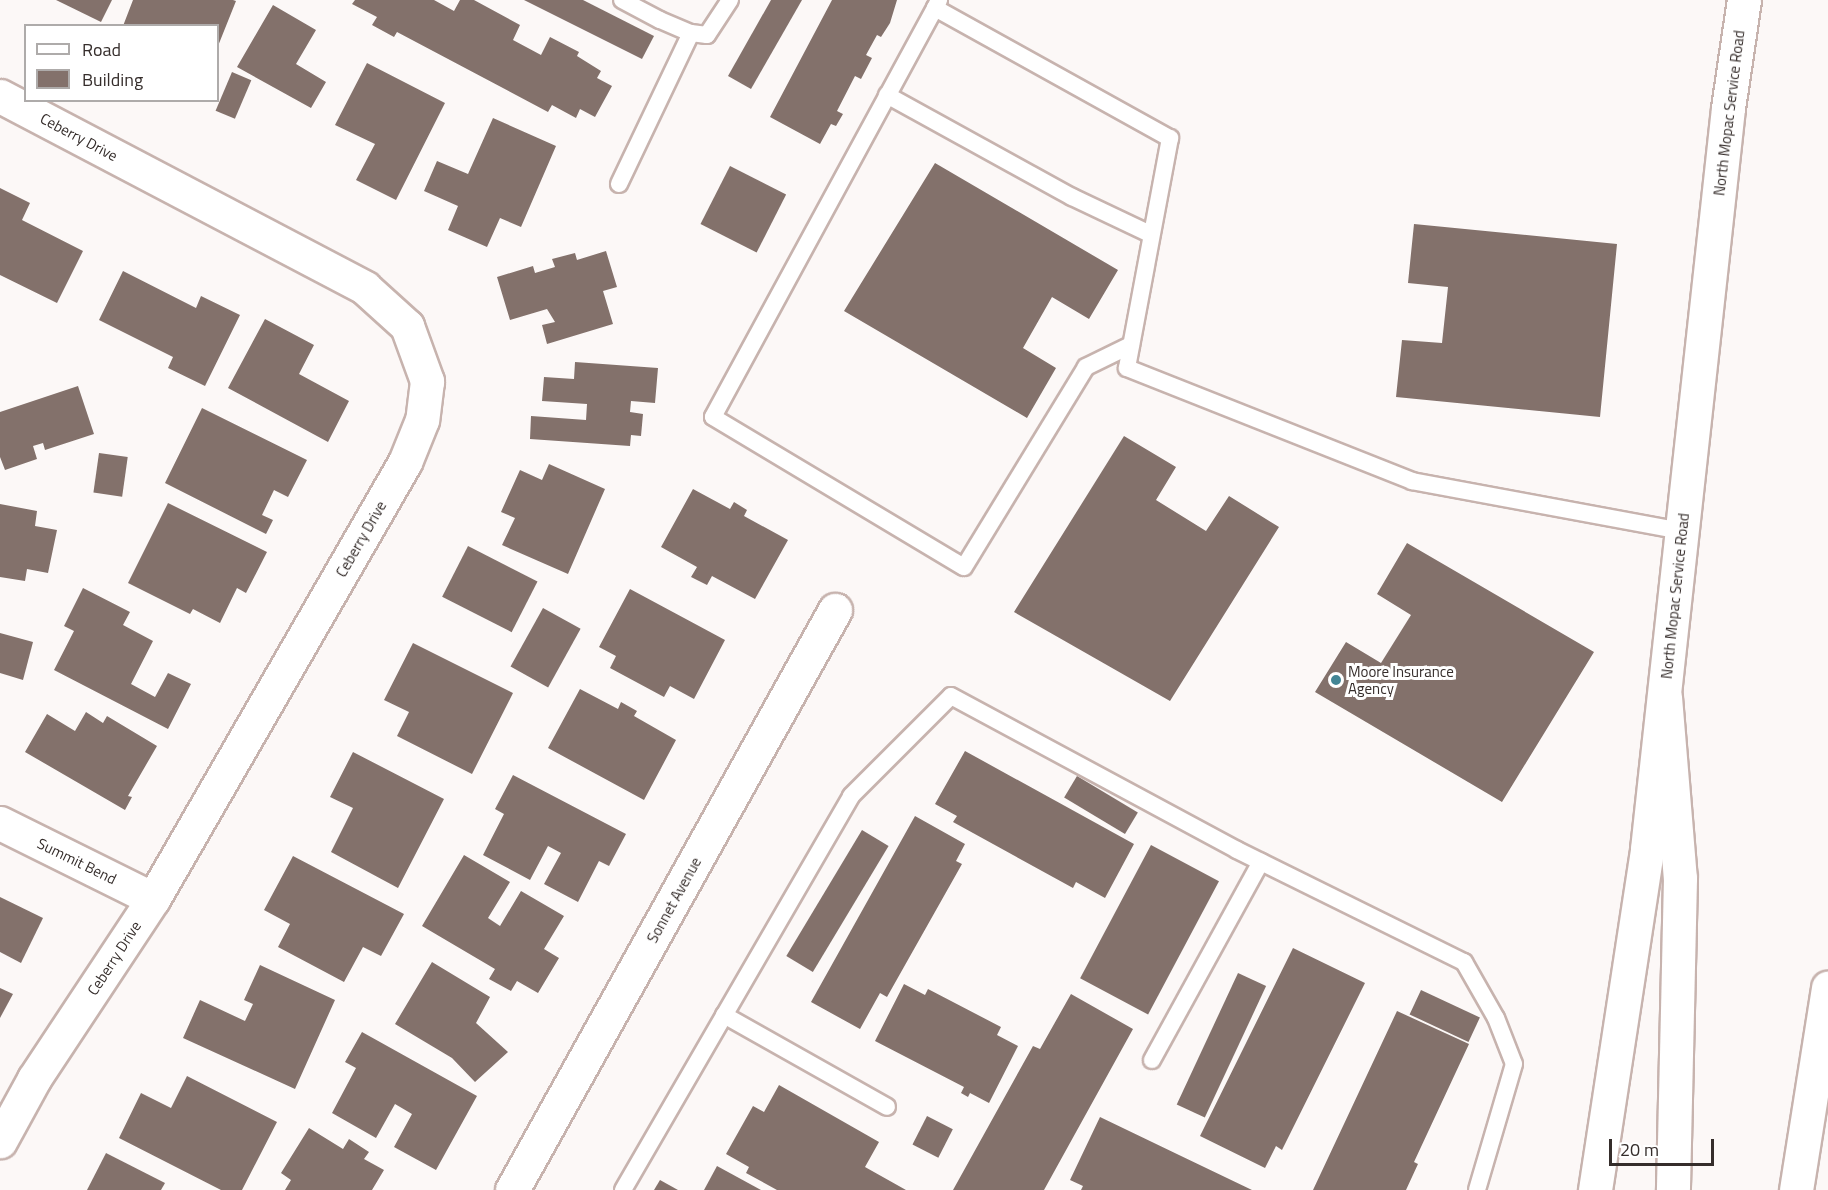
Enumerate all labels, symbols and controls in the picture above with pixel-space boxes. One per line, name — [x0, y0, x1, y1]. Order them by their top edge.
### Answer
legend — [24, 24, 219, 102]
street label: North Mopac Service Road — [1710, 29, 1748, 197]
text: Road — [82, 36, 121, 63]
text: Building — [82, 66, 143, 93]
street label: Ceberry Drive — [37, 109, 121, 165]
street label: Ceberry Drive — [332, 498, 390, 580]
street label: North Mopac Service Road — [1657, 512, 1693, 680]
place label: Moore Insurance Agency — [1348, 662, 1454, 697]
marker: Moore Insurance Agency — [1329, 673, 1343, 687]
street label: Summit Bend — [34, 834, 120, 888]
street label: Sonnet Avenue — [643, 854, 705, 946]
street label: Ceberry Drive — [83, 918, 145, 998]
scale bar — [1612, 1127, 1717, 1165]
text: 20 m — [1620, 1136, 1659, 1163]

